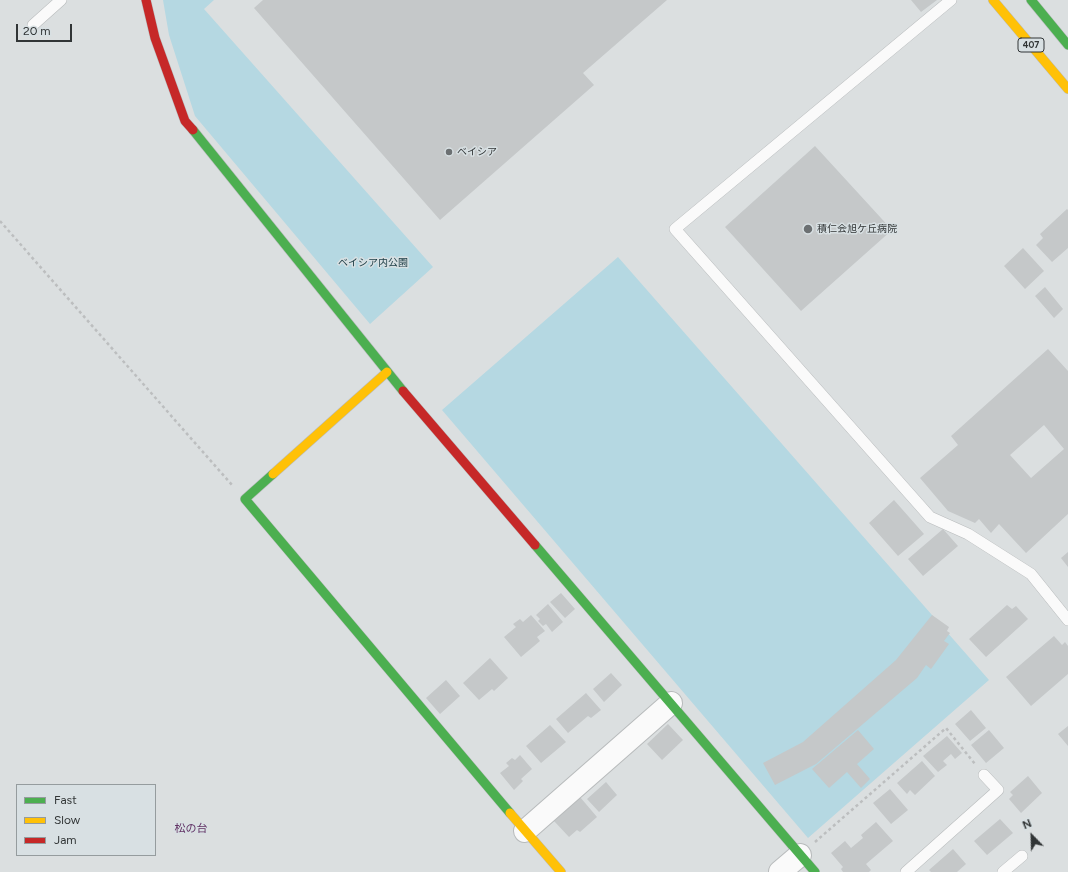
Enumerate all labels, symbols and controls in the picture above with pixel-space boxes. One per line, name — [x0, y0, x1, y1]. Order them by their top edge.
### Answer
scale bar — [18, 16, 74, 42]
text: 20 m — [23, 24, 51, 38]
road number: 407 — [1018, 38, 1044, 52]
place label: ベイシア — [457, 146, 497, 158]
marker: ベイシア — [444, 147, 454, 157]
marker: 積仁会旭ケ丘病院 — [802, 223, 814, 235]
place label: 積仁会旭ケ丘病院 — [817, 223, 897, 235]
park label: ベイシア内公園 — [338, 257, 408, 269]
legend — [16, 784, 156, 856]
text: Fast — [54, 793, 77, 807]
text: Slow — [54, 813, 80, 827]
north arrow — [1012, 816, 1052, 856]
text: N — [1021, 817, 1034, 832]
district label: 松の台 — [175, 822, 207, 836]
text: Jam — [54, 833, 77, 847]

